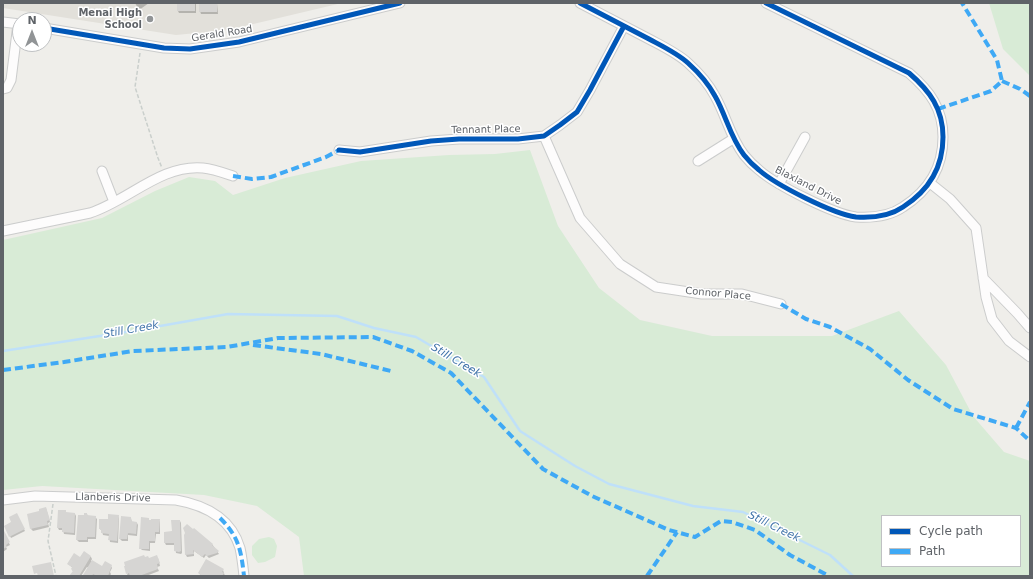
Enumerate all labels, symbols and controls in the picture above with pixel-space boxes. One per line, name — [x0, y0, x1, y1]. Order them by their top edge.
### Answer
place label: Menai High School — [78, 7, 142, 30]
north arrow — [12, 12, 52, 52]
text: N — [27, 14, 37, 27]
marker: Menai High School — [145, 14, 155, 24]
street label: Gerald Road — [191, 23, 253, 45]
street label: Tennant Place — [451, 123, 521, 137]
street label: Blaxland Drive — [773, 164, 843, 208]
street label: Connor Place — [685, 285, 751, 303]
water label: Still Creek — [102, 319, 160, 341]
water label: Still Creek — [429, 341, 483, 381]
street label: Llanberis Drive — [75, 491, 151, 505]
water label: Still Creek — [746, 509, 802, 545]
legend — [881, 515, 1021, 567]
text: Cycle path — [919, 524, 983, 538]
text: Path — [919, 544, 945, 558]

